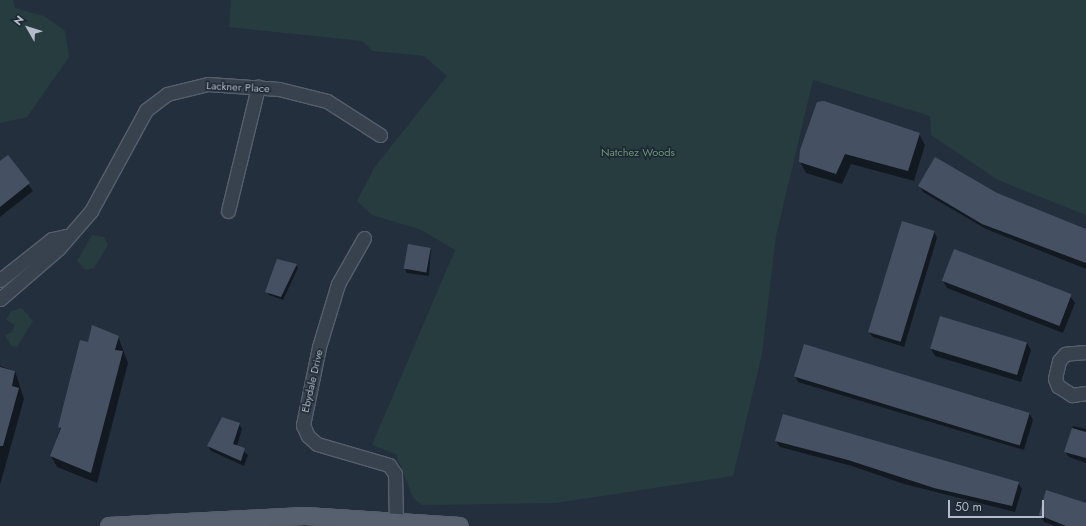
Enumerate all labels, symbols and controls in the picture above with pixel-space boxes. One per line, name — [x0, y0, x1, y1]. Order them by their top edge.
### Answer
north arrow — [8, 8, 48, 48]
text: N — [10, 12, 28, 29]
street label: Lackner Place — [206, 79, 270, 95]
park label: Natchez Woods — [601, 145, 675, 159]
street label: Ebydale Drive — [298, 348, 326, 414]
scale bar — [950, 492, 1046, 518]
text: 50 m — [955, 498, 982, 516]

